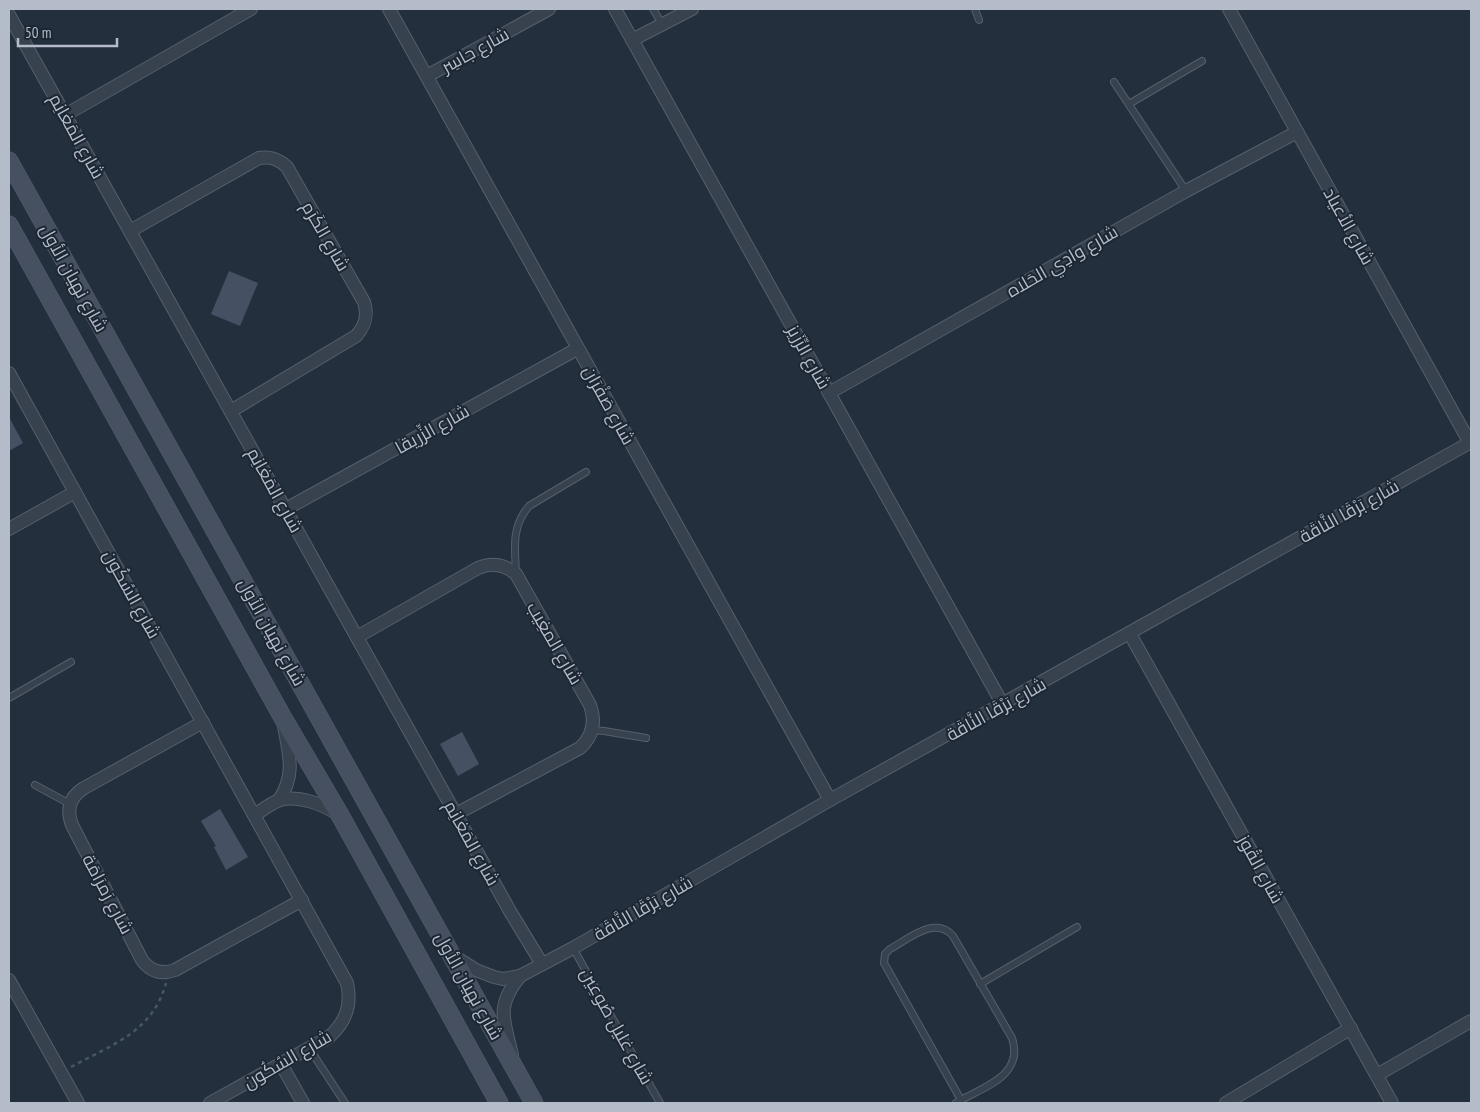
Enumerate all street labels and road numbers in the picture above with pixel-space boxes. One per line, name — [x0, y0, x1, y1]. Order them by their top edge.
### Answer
street label: شارع جاسِر — [436, 22, 513, 79]
street label: شارع المَغانِم — [43, 89, 110, 183]
street label: شارع الأعياد — [1317, 183, 1380, 269]
street label: شارع الكَرَم — [296, 197, 355, 276]
street label: شارع نهيان الأول — [34, 220, 113, 337]
street label: شارع وادِي الحَلاه — [1002, 220, 1123, 305]
street label: شارع الرِّزَيز — [781, 320, 836, 394]
street label: شارع صَفْرَان — [577, 361, 640, 449]
street label: شارع الزِّريقا — [390, 399, 474, 460]
street label: شارع المَغانِم — [241, 443, 308, 537]
street label: شارع بَرْقَا النَّاقَة — [1295, 474, 1403, 549]
street label: شارع السُكُون — [97, 545, 166, 643]
street label: شارع نهيان الأول — [232, 574, 311, 691]
street label: شارع المغِيب — [521, 597, 588, 689]
street label: شارع بَرْقَا النَّاقَة — [942, 672, 1050, 747]
street label: شارع المَغانِم — [438, 796, 505, 890]
street label: شارع القُوز — [1231, 830, 1289, 908]
street label: شارع رَمرَامَة — [76, 850, 139, 938]
street label: شارع بَرْقَا النَّاقَة — [589, 870, 697, 946]
street label: شارع نهيان الأول — [429, 928, 508, 1045]
street label: شارع غليل صُوعِين — [574, 963, 659, 1089]
street label: شارع السُكُون — [239, 1024, 336, 1094]

